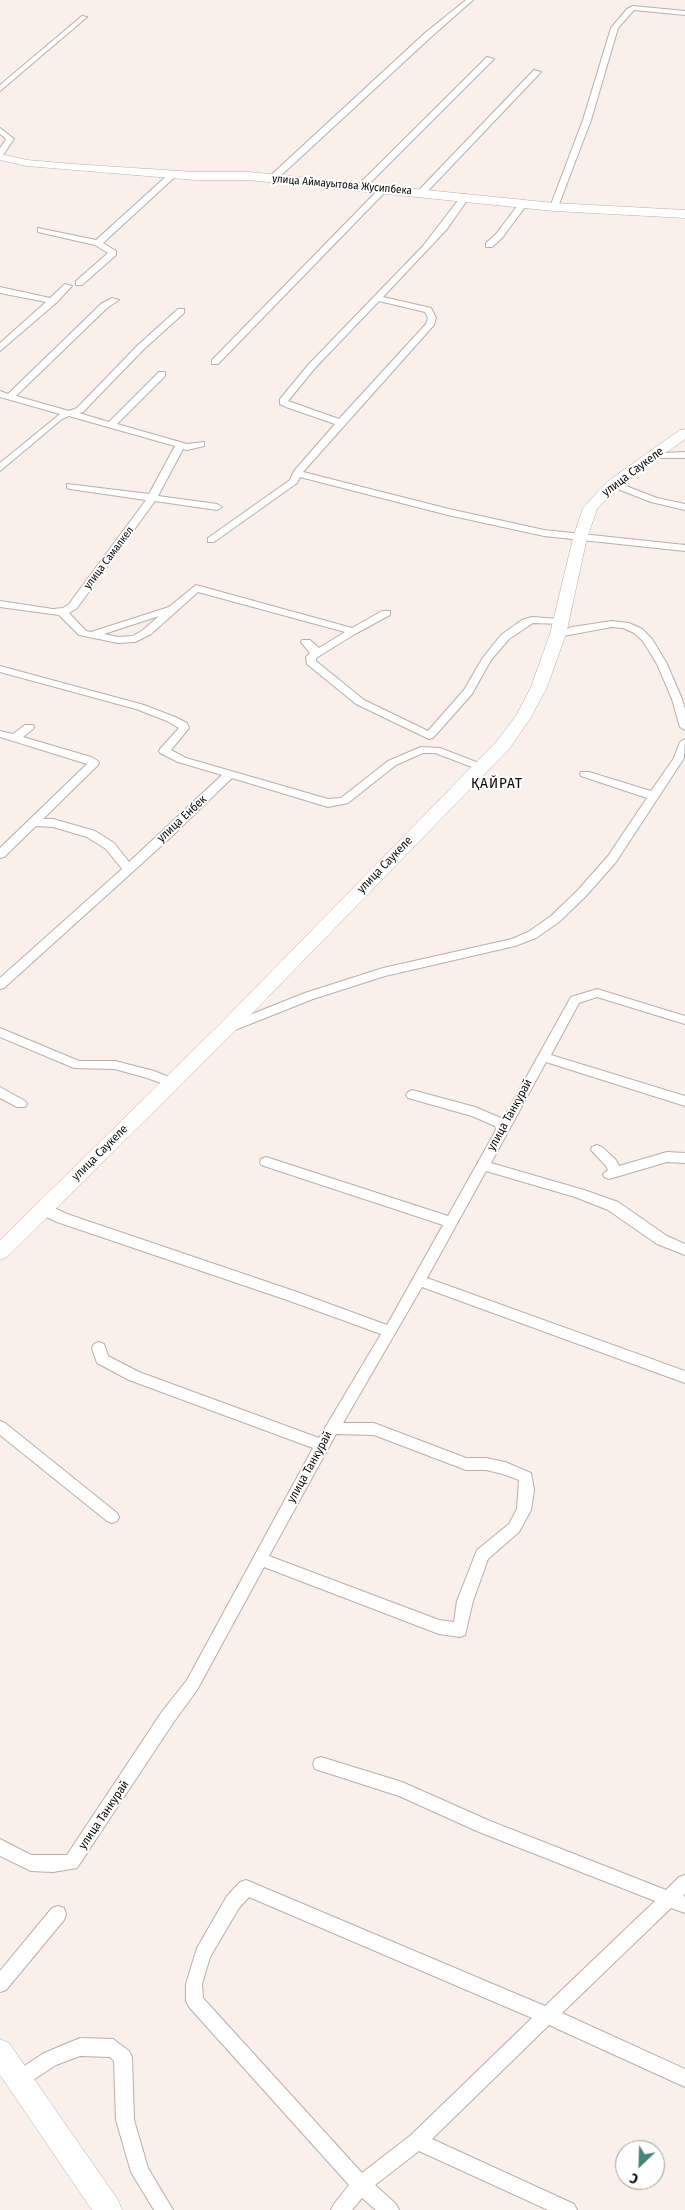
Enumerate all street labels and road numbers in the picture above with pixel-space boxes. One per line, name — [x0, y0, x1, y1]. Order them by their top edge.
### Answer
street label: улица Аймауытова Жусипбека — [272, 172, 412, 198]
street label: улица Саукеле — [599, 444, 667, 500]
street label: улица Самалкел — [81, 524, 137, 592]
street label: улица Енбек — [154, 792, 210, 846]
street label: улица Саукеле — [354, 834, 416, 896]
street label: улица Танкурай — [484, 1077, 536, 1153]
street label: улица Саукеле — [69, 1122, 131, 1184]
street label: улица Танкурай — [284, 1429, 336, 1505]
street label: улица Танкурай — [76, 1778, 132, 1852]

